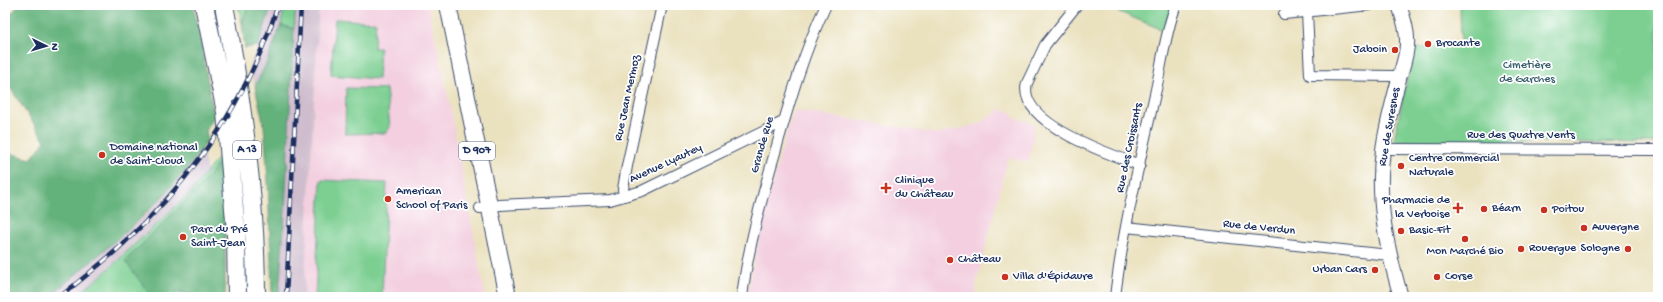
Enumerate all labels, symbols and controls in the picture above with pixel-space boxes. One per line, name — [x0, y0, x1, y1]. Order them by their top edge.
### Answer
north arrow — [26, 26, 66, 66]
place label: Brocante — [1435, 37, 1481, 51]
marker: Brocante — [1423, 39, 1433, 49]
text: N — [48, 43, 60, 51]
place label: Jaboin — [1353, 43, 1387, 57]
marker: Jaboin — [1390, 45, 1400, 55]
street label: Rue Jean Mermoz — [612, 53, 644, 142]
park label: Cimetière de Garches — [1499, 59, 1555, 87]
street label: Rue de Suresnes — [1376, 86, 1404, 167]
street label: Rue des Croissants — [1114, 101, 1146, 194]
street label: Grande Rue — [748, 114, 778, 175]
street label: Rue des Quatre Vents — [1467, 129, 1576, 143]
place label: Domaine national de Saint-Cloud — [109, 141, 198, 169]
road number: A 13 — [233, 141, 261, 159]
street label: Avenue Lyautey — [627, 141, 705, 187]
road number: D 907 — [459, 142, 495, 160]
marker: Domaine national de Saint-Cloud — [97, 150, 107, 160]
place label: Centre commercial Naturale — [1409, 152, 1500, 180]
marker: Centre commercial Naturale — [1396, 161, 1406, 171]
place label: Clinique du Château — [895, 174, 954, 202]
marker: Clinique du Château — [880, 182, 892, 194]
place label: American School of Paris — [396, 185, 468, 213]
marker: American School of Paris — [383, 194, 393, 204]
place label: Pharmacie de la Verboise — [1381, 194, 1451, 222]
place label: Béarn — [1491, 202, 1521, 216]
marker: Pharmacie de la Verboise — [1453, 203, 1463, 213]
place label: Poitou — [1551, 203, 1585, 217]
marker: Béarn — [1479, 204, 1489, 214]
marker: Poitou — [1539, 205, 1549, 215]
street label: Rue de Verdun — [1222, 217, 1296, 239]
place label: Auvergne — [1592, 221, 1640, 235]
place label: Parc du Pré Saint-Jean — [190, 223, 249, 251]
marker: Auvergne — [1579, 223, 1589, 233]
place label: Basic-Fit — [1408, 224, 1451, 238]
marker: Basic-Fit — [1396, 226, 1406, 236]
marker: Parc du Pré Saint-Jean — [178, 232, 188, 242]
marker: Mon Marché Bio — [1460, 234, 1470, 244]
place label: Rouergue — [1529, 242, 1577, 256]
place label: Sologne — [1581, 242, 1621, 256]
marker: Rouergue — [1516, 244, 1526, 254]
marker: Sologne — [1623, 244, 1633, 254]
place label: Mon Marché Bio — [1427, 245, 1503, 259]
place label: Château — [958, 253, 1001, 267]
marker: Château — [945, 255, 955, 265]
place label: Urban Cars — [1312, 263, 1368, 277]
marker: Urban Cars — [1370, 265, 1380, 275]
place label: Villa d'Épidaure — [1012, 270, 1094, 284]
place label: Corse — [1445, 270, 1473, 284]
marker: Villa d'Épidaure — [1000, 272, 1010, 282]
marker: Corse — [1432, 272, 1442, 282]

